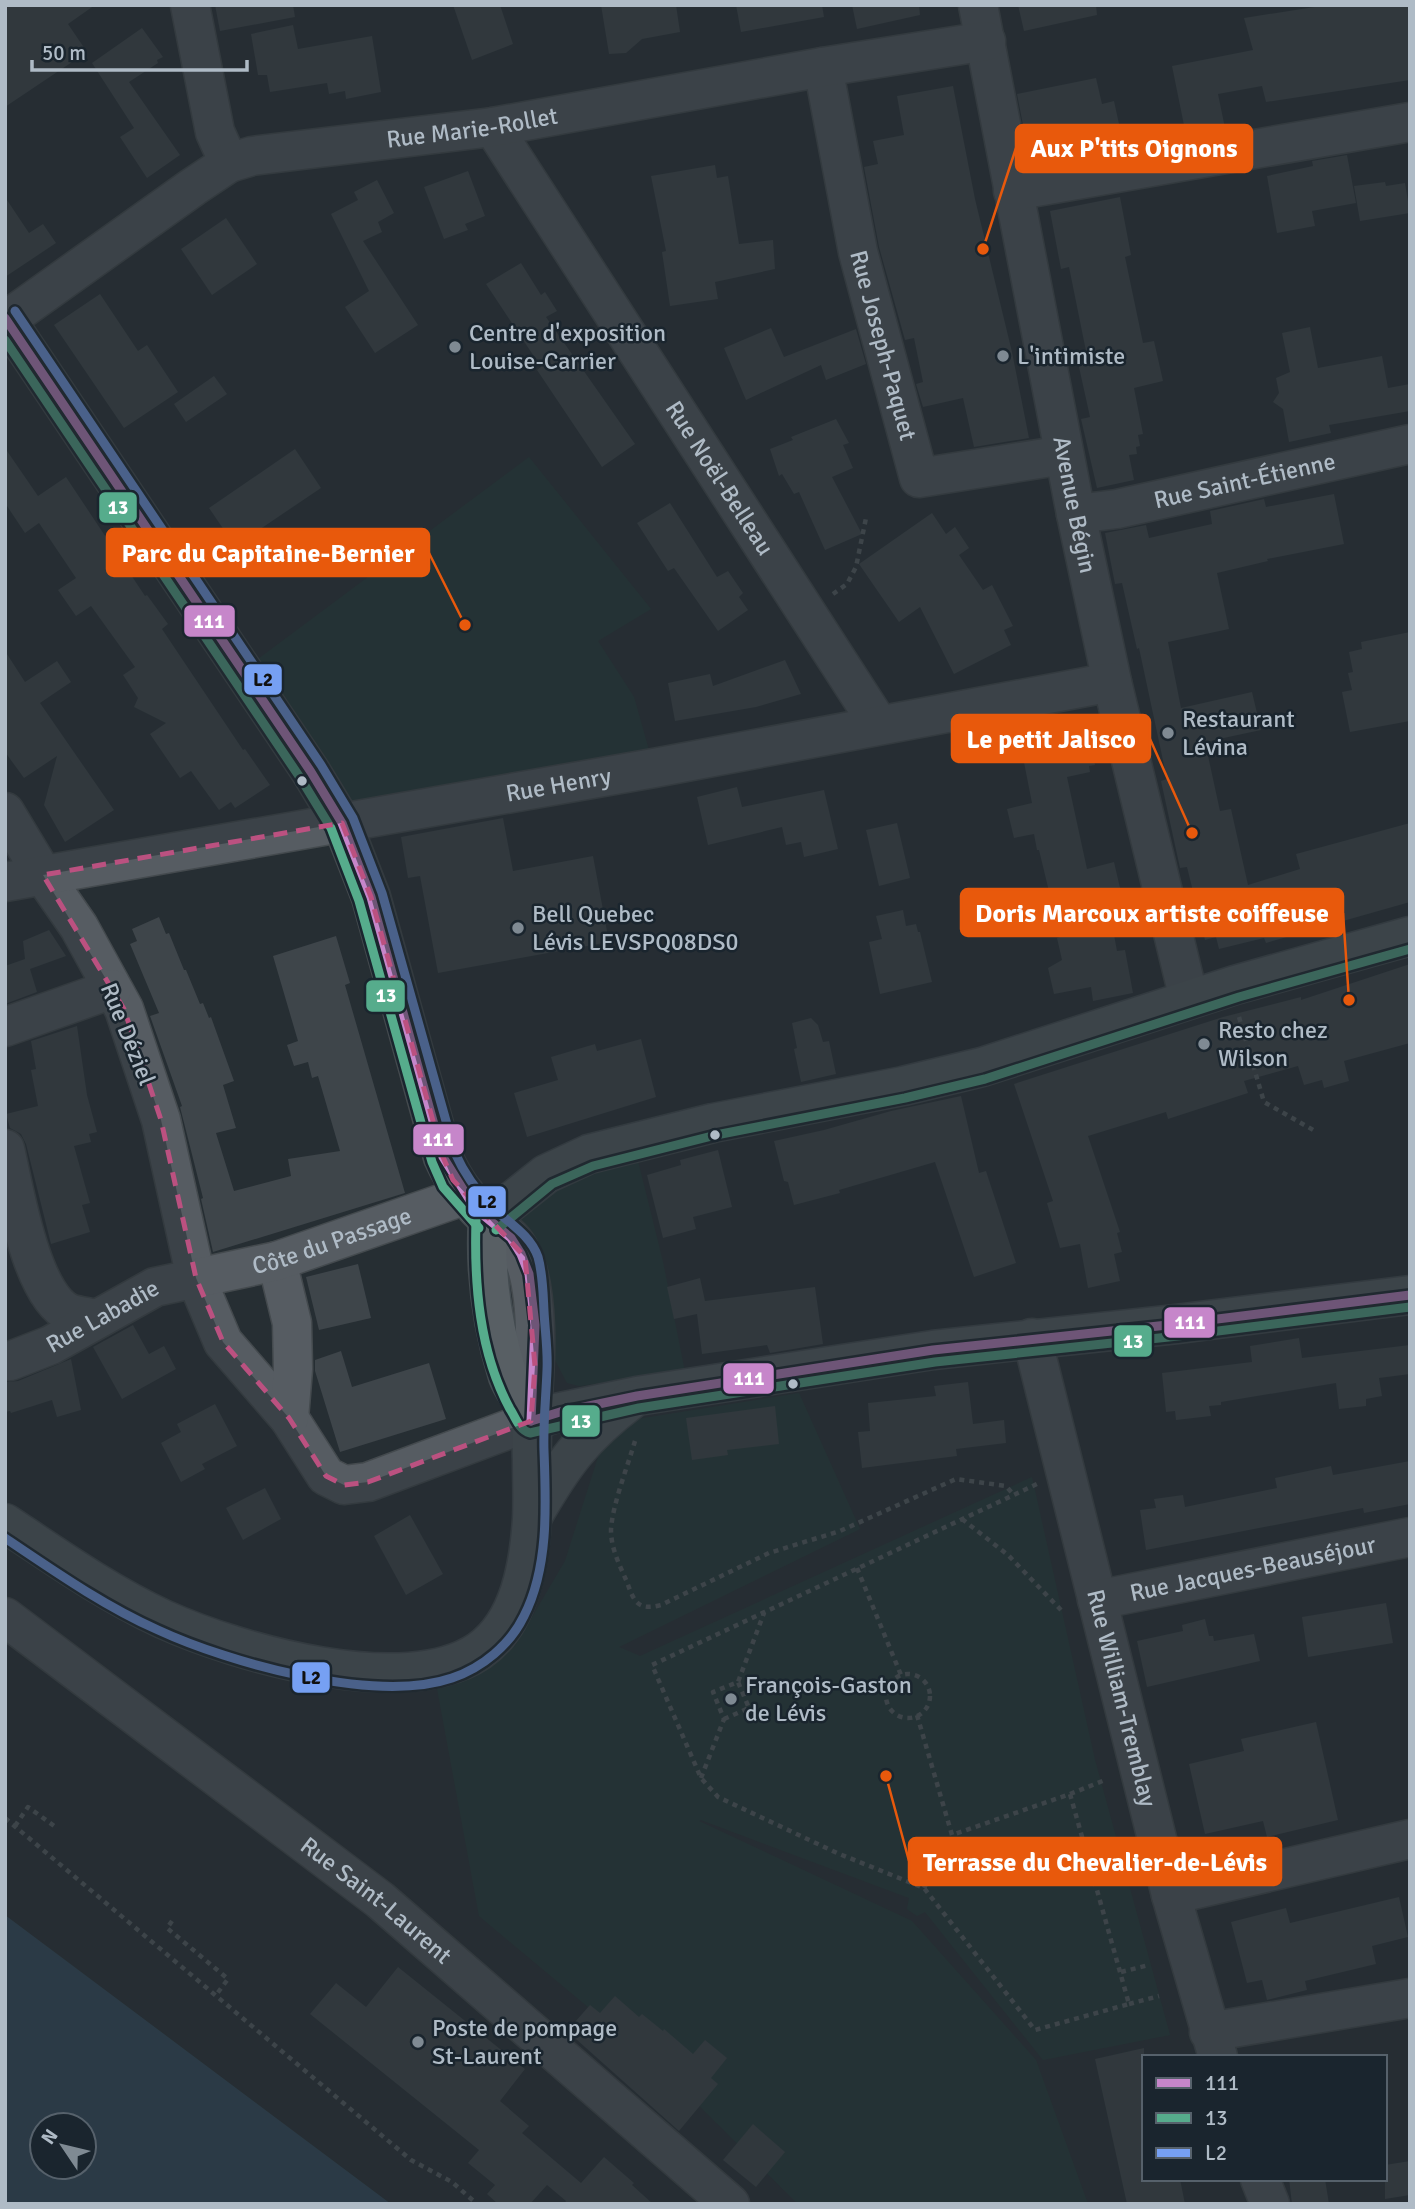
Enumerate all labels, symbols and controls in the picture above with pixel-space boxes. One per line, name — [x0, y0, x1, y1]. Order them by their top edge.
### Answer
scale bar — [32, 28, 247, 72]
text: 50 m — [42, 40, 86, 66]
street label: Rue Marie-Rollet — [385, 101, 560, 155]
callout: Aux P'tits Oignons — [1016, 125, 1252, 172]
text: Aux P'tits Oignons — [1030, 133, 1238, 165]
street label: Rue Joseph-Paquet — [843, 247, 923, 444]
place label: Centre d'exposition Louise-Carrier — [469, 318, 666, 376]
marker: Centre d'exposition Louise-Carrier — [447, 339, 463, 355]
place label: L'intimiste — [1017, 341, 1125, 371]
marker: L'intimiste — [995, 348, 1011, 364]
street label: Rue Noël-Belleau — [659, 395, 780, 561]
street label: Avenue Bégin — [1046, 434, 1103, 576]
street label: Rue Saint-Étienne — [1151, 446, 1338, 515]
line badge: 13 — [98, 491, 138, 524]
text: 13 — [108, 496, 128, 520]
callout: Parc du Capitaine-Bernier — [107, 529, 429, 576]
text: Parc du Capitaine-Bernier — [121, 538, 415, 570]
line badge: 111 — [183, 604, 236, 638]
text: 111 — [194, 610, 224, 634]
line badge: L2 — [243, 663, 283, 696]
text: L2 — [253, 668, 273, 692]
place label: Restaurant Lévina — [1182, 704, 1295, 762]
callout: Le petit Jalisco — [952, 715, 1150, 762]
text: Le petit Jalisco — [966, 724, 1136, 756]
marker: Restaurant Lévina — [1160, 725, 1176, 741]
street label: Rue Henry — [504, 761, 613, 809]
unlabelled marker — [295, 774, 309, 788]
callout: Doris Marcoux artiste coiffeuse — [961, 889, 1343, 936]
text: Doris Marcoux artiste coiffeuse — [975, 898, 1329, 930]
place label: Bell Quebec Lévis LEVSPQ08DS0 — [532, 899, 739, 957]
marker: Bell Quebec Lévis LEVSPQ08DS0 — [510, 920, 526, 936]
street label: Rue Déziel — [94, 978, 162, 1090]
line badge: 13 — [365, 979, 406, 1013]
text: 13 — [376, 984, 396, 1008]
place label: Resto chez Wilson — [1218, 1015, 1328, 1073]
marker: Resto chez Wilson — [1196, 1036, 1212, 1052]
line badge: 111 — [412, 1123, 465, 1156]
text: 111 — [423, 1128, 453, 1152]
unlabelled marker — [708, 1128, 722, 1142]
line badge: L2 — [467, 1185, 507, 1218]
text: L2 — [477, 1190, 497, 1214]
street label: Côte du Passage — [249, 1200, 415, 1281]
street label: Rue Labadie — [41, 1273, 164, 1360]
line badge: 111 — [1163, 1306, 1216, 1339]
text: 111 — [1175, 1311, 1205, 1335]
line badge: 13 — [1113, 1324, 1153, 1358]
text: 13 — [1123, 1330, 1143, 1354]
line badge: 111 — [722, 1362, 775, 1395]
text: 111 — [734, 1367, 764, 1391]
unlabelled marker — [786, 1377, 800, 1391]
line badge: 13 — [561, 1404, 601, 1438]
text: 13 — [571, 1410, 591, 1434]
street label: Rue Jacques-Beauséjour — [1127, 1529, 1379, 1608]
street label: Rue William-Tremblay — [1080, 1586, 1163, 1810]
line badge: L2 — [291, 1661, 331, 1694]
text: L2 — [301, 1666, 321, 1690]
place label: François-Gaston de Lévis — [745, 1670, 912, 1728]
marker: François-Gaston de Lévis — [723, 1691, 739, 1707]
street label: Rue Saint-Laurent — [295, 1830, 458, 1970]
callout: Terrasse du Chevalier-de-Lévis — [909, 1838, 1281, 1885]
text: Terrasse du Chevalier-de-Lévis — [923, 1847, 1267, 1879]
place label: Poste de pompage St-Laurent — [432, 2013, 617, 2071]
marker: Poste de pompage St-Laurent — [410, 2034, 426, 2050]
legend — [1142, 2055, 1387, 2181]
text: 111 — [1205, 2070, 1239, 2096]
text: 13 — [1205, 2105, 1228, 2131]
north arrow — [28, 2111, 98, 2181]
text: N — [36, 2125, 64, 2149]
text: L2 — [1205, 2140, 1227, 2166]

